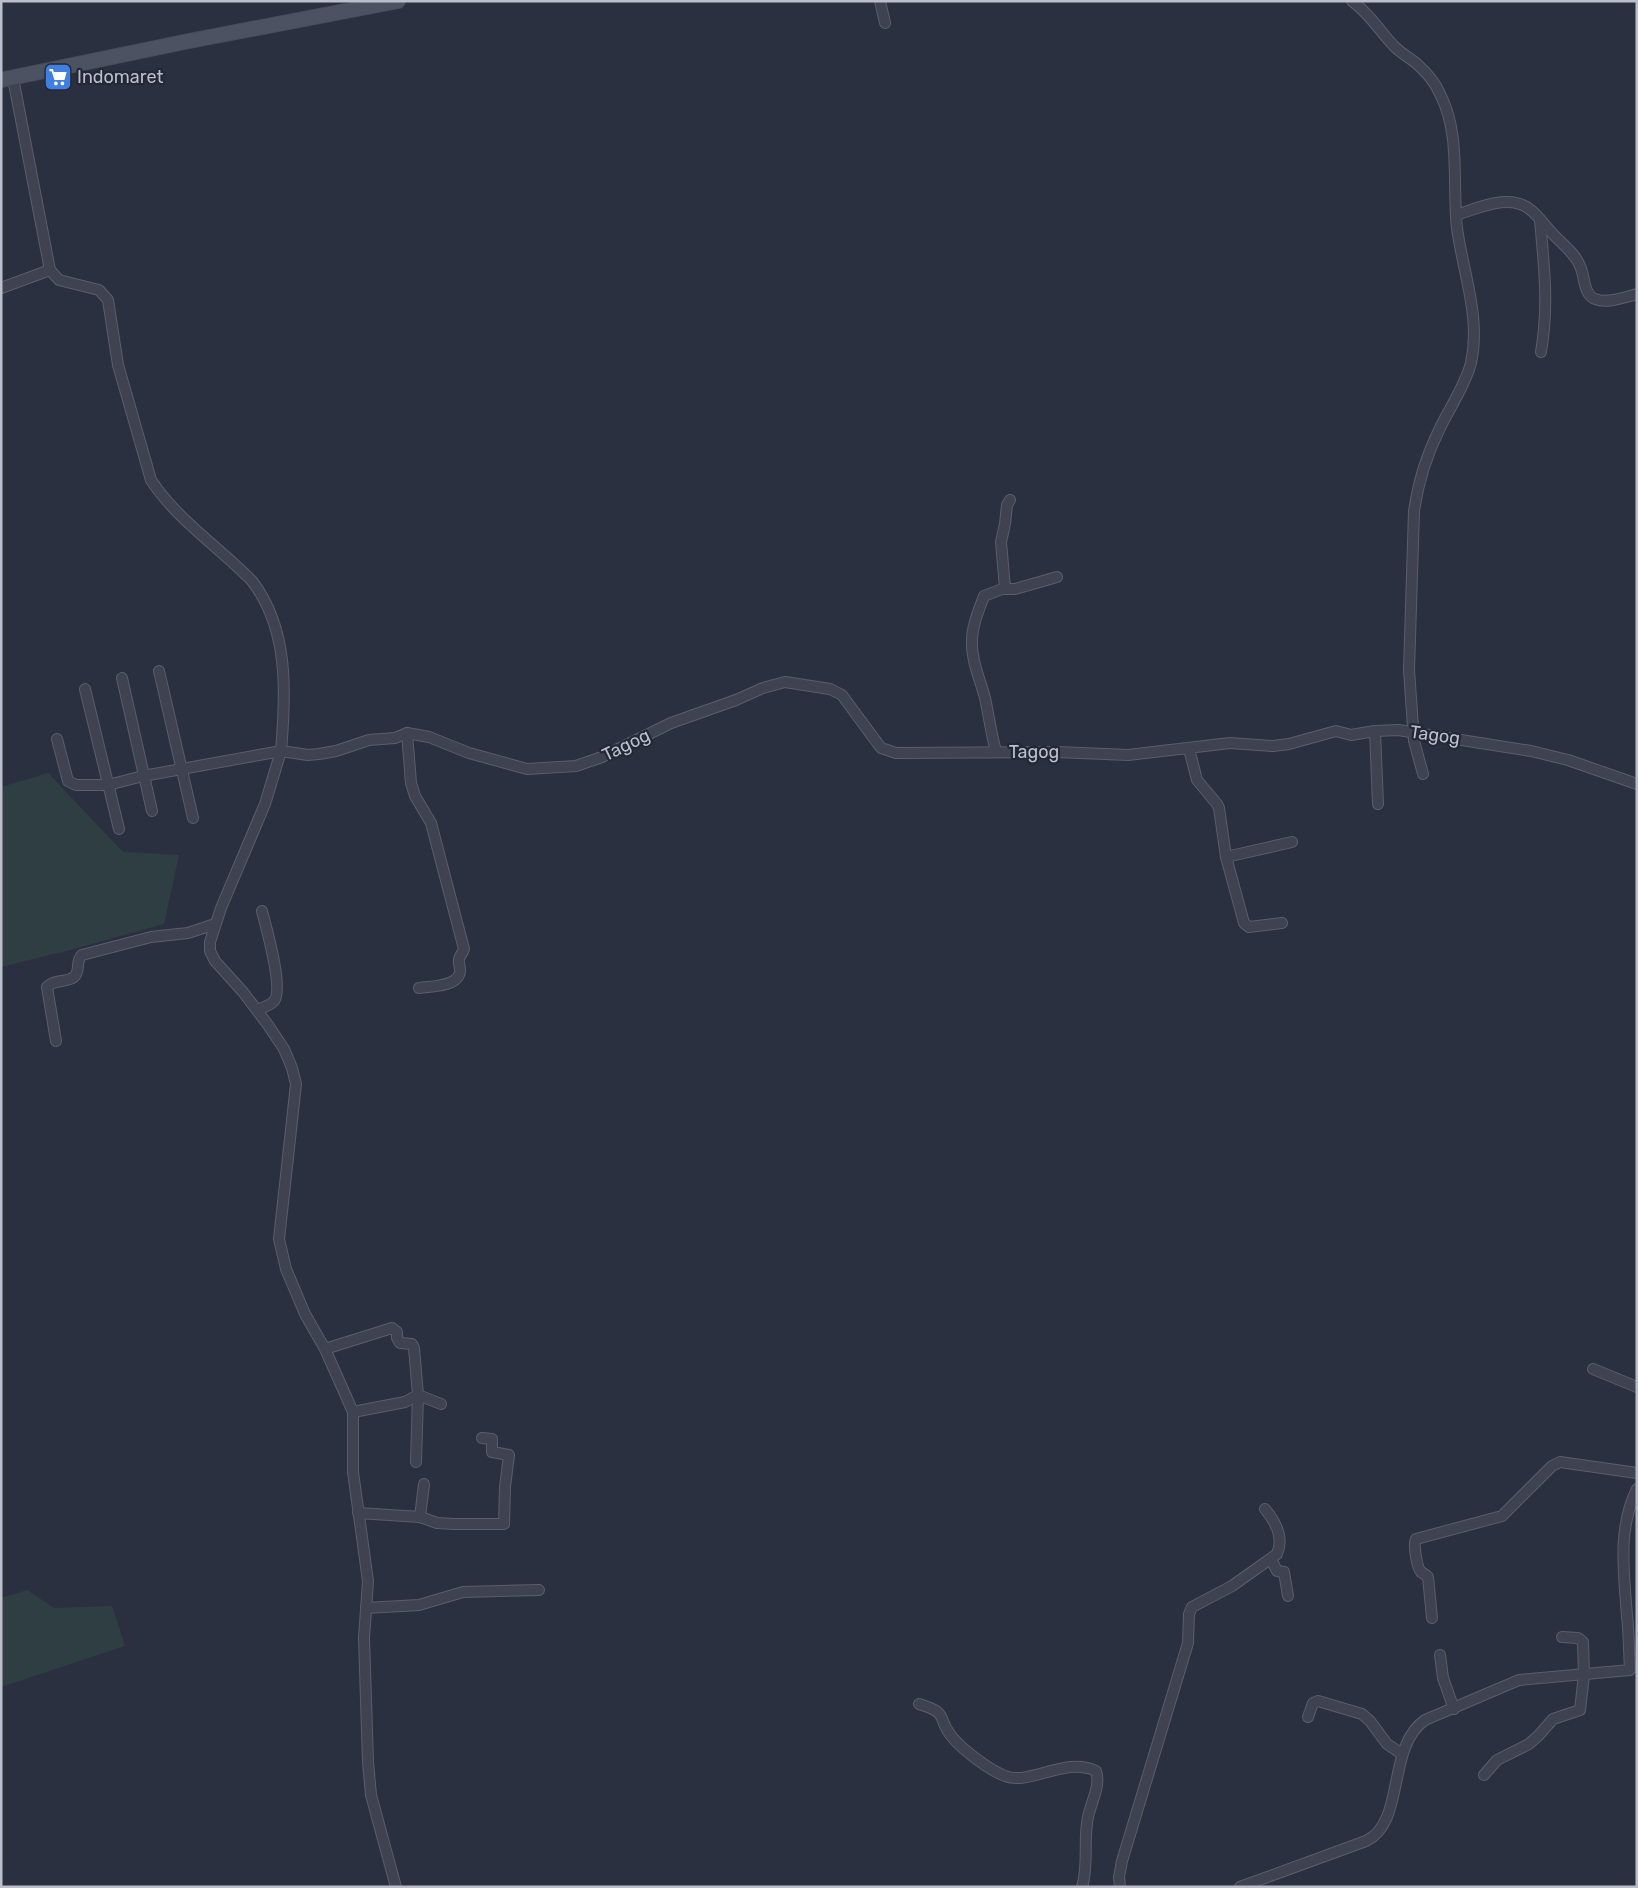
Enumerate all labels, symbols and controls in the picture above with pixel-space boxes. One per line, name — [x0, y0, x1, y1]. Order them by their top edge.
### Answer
supermarket icon: Indomaret — [43, 62, 73, 92]
place label: Indomaret — [77, 66, 164, 88]
street label: Tagog — [1408, 721, 1462, 749]
street label: Tagog — [598, 724, 654, 766]
street label: Tagog — [1009, 741, 1059, 763]

